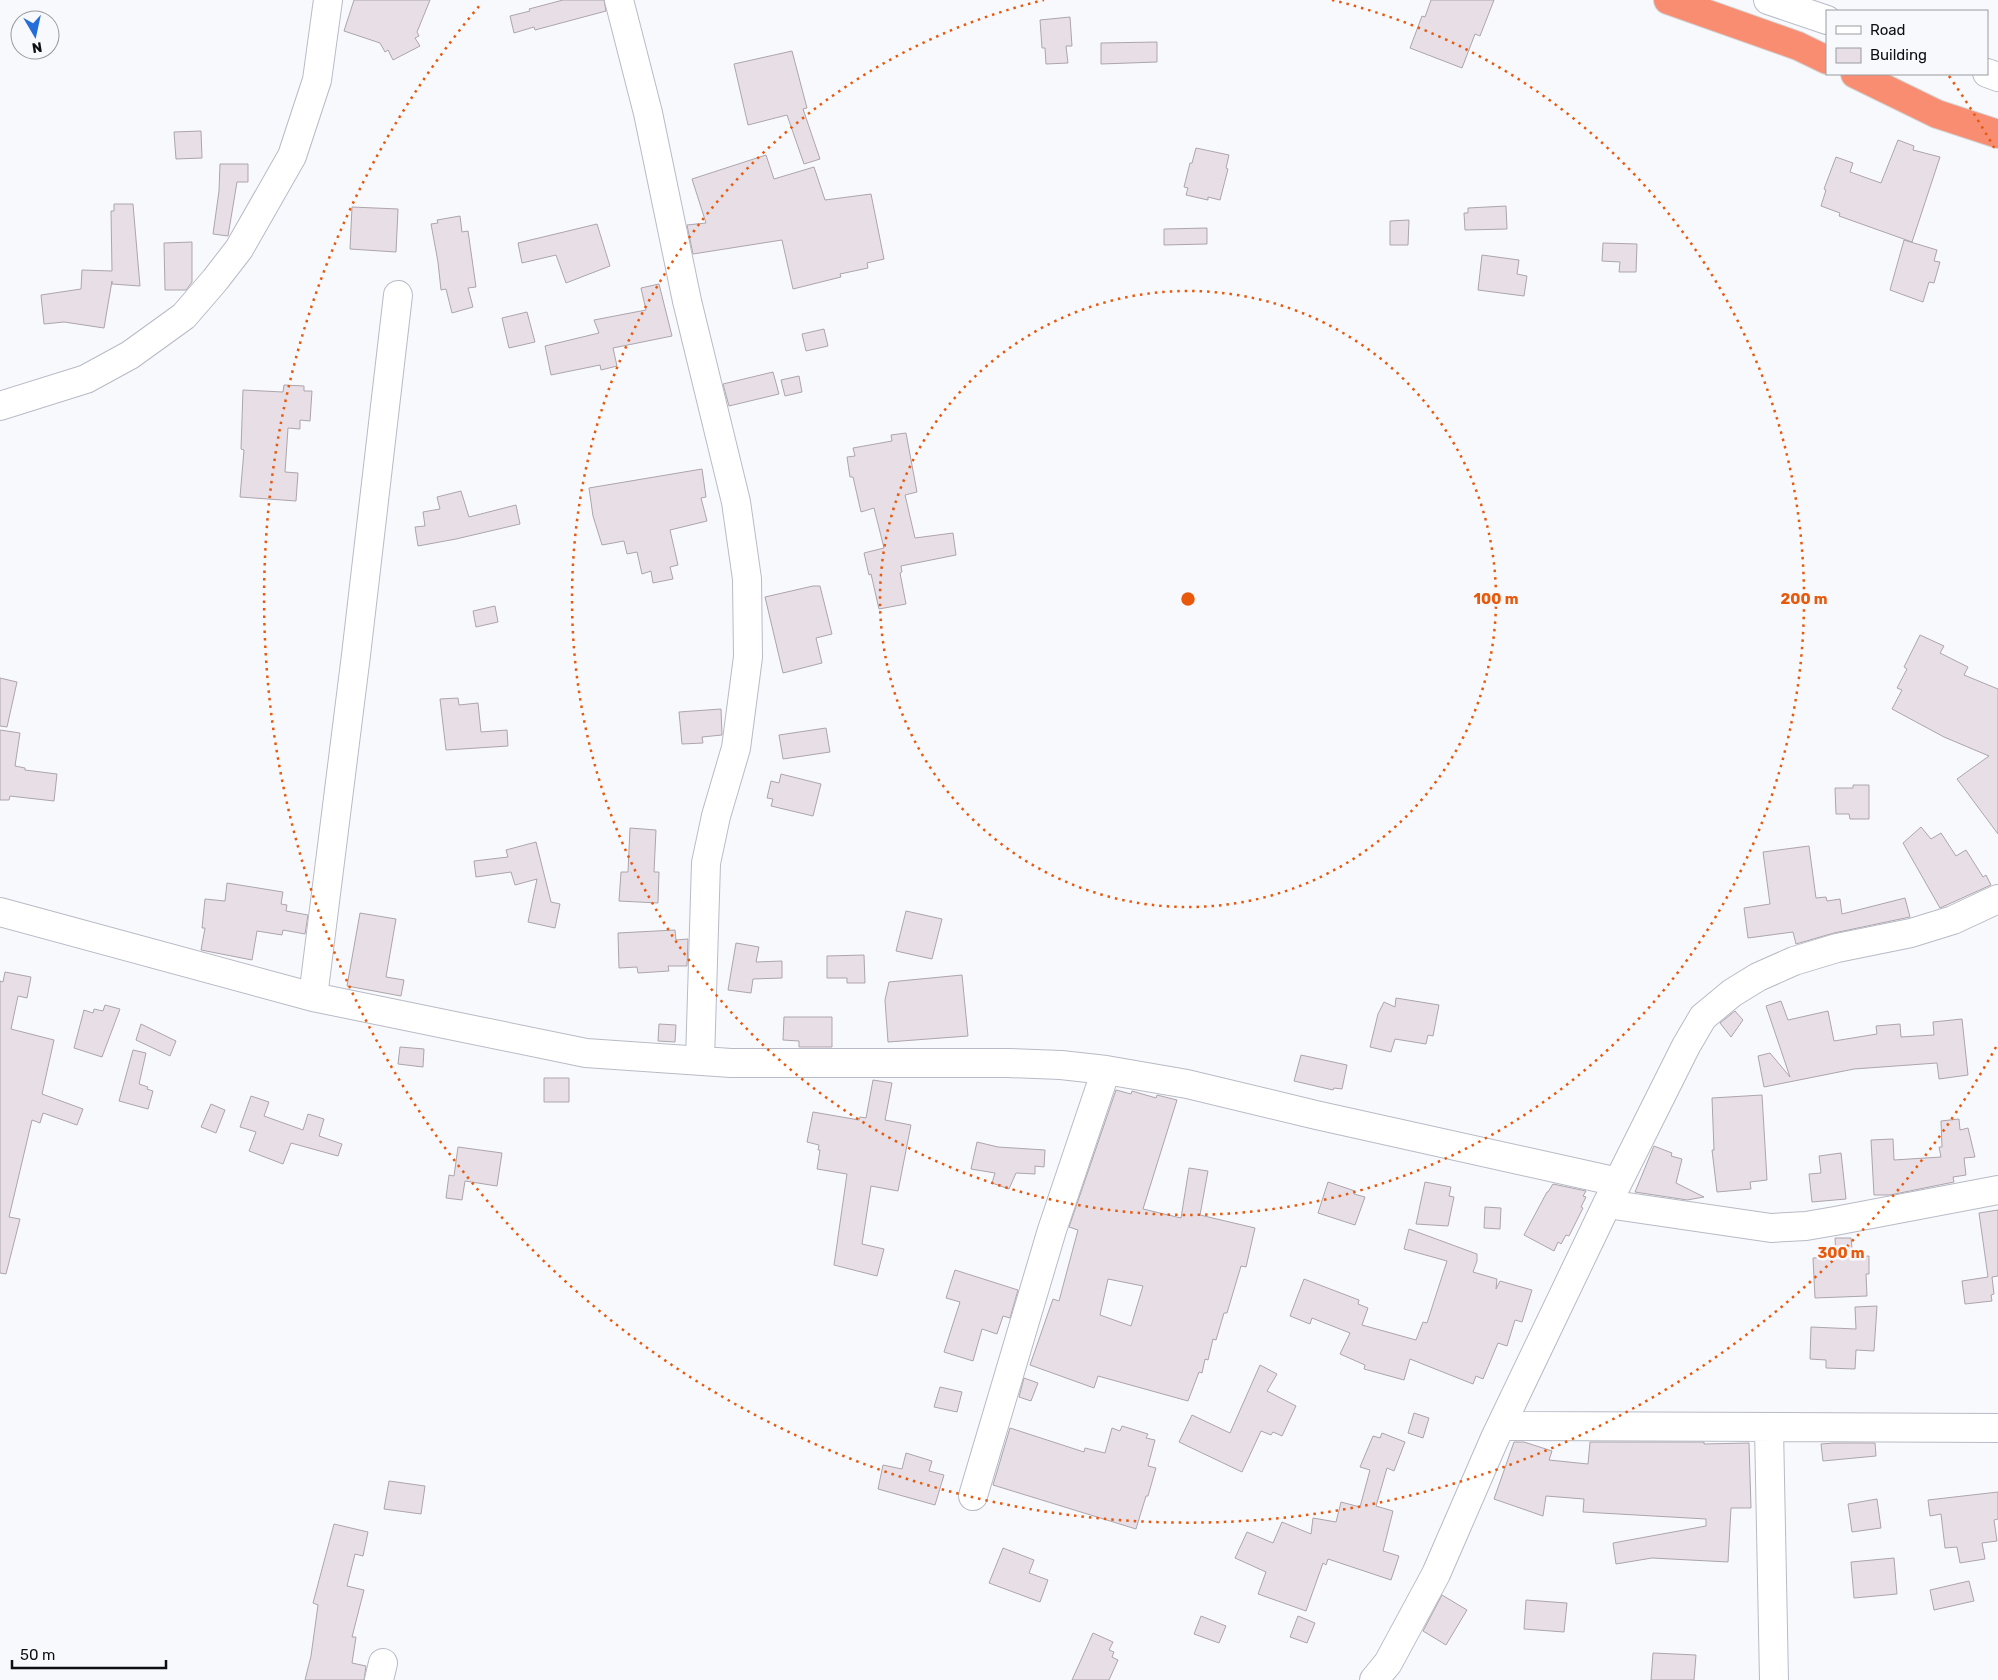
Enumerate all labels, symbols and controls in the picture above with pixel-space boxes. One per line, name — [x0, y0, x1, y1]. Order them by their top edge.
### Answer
north arrow — [10, 10, 60, 60]
legend — [1826, 10, 1988, 75]
text: Road — [1870, 21, 1906, 39]
text: N — [31, 38, 43, 57]
text: Building — [1870, 46, 1927, 64]
centre of rings — [1179, 590, 1197, 608]
text: 100 m — [1474, 590, 1518, 608]
text: 200 m — [1780, 590, 1828, 608]
text: 300 m — [1817, 1244, 1865, 1262]
scale bar — [12, 1638, 166, 1670]
text: 50 m — [20, 1646, 55, 1664]

